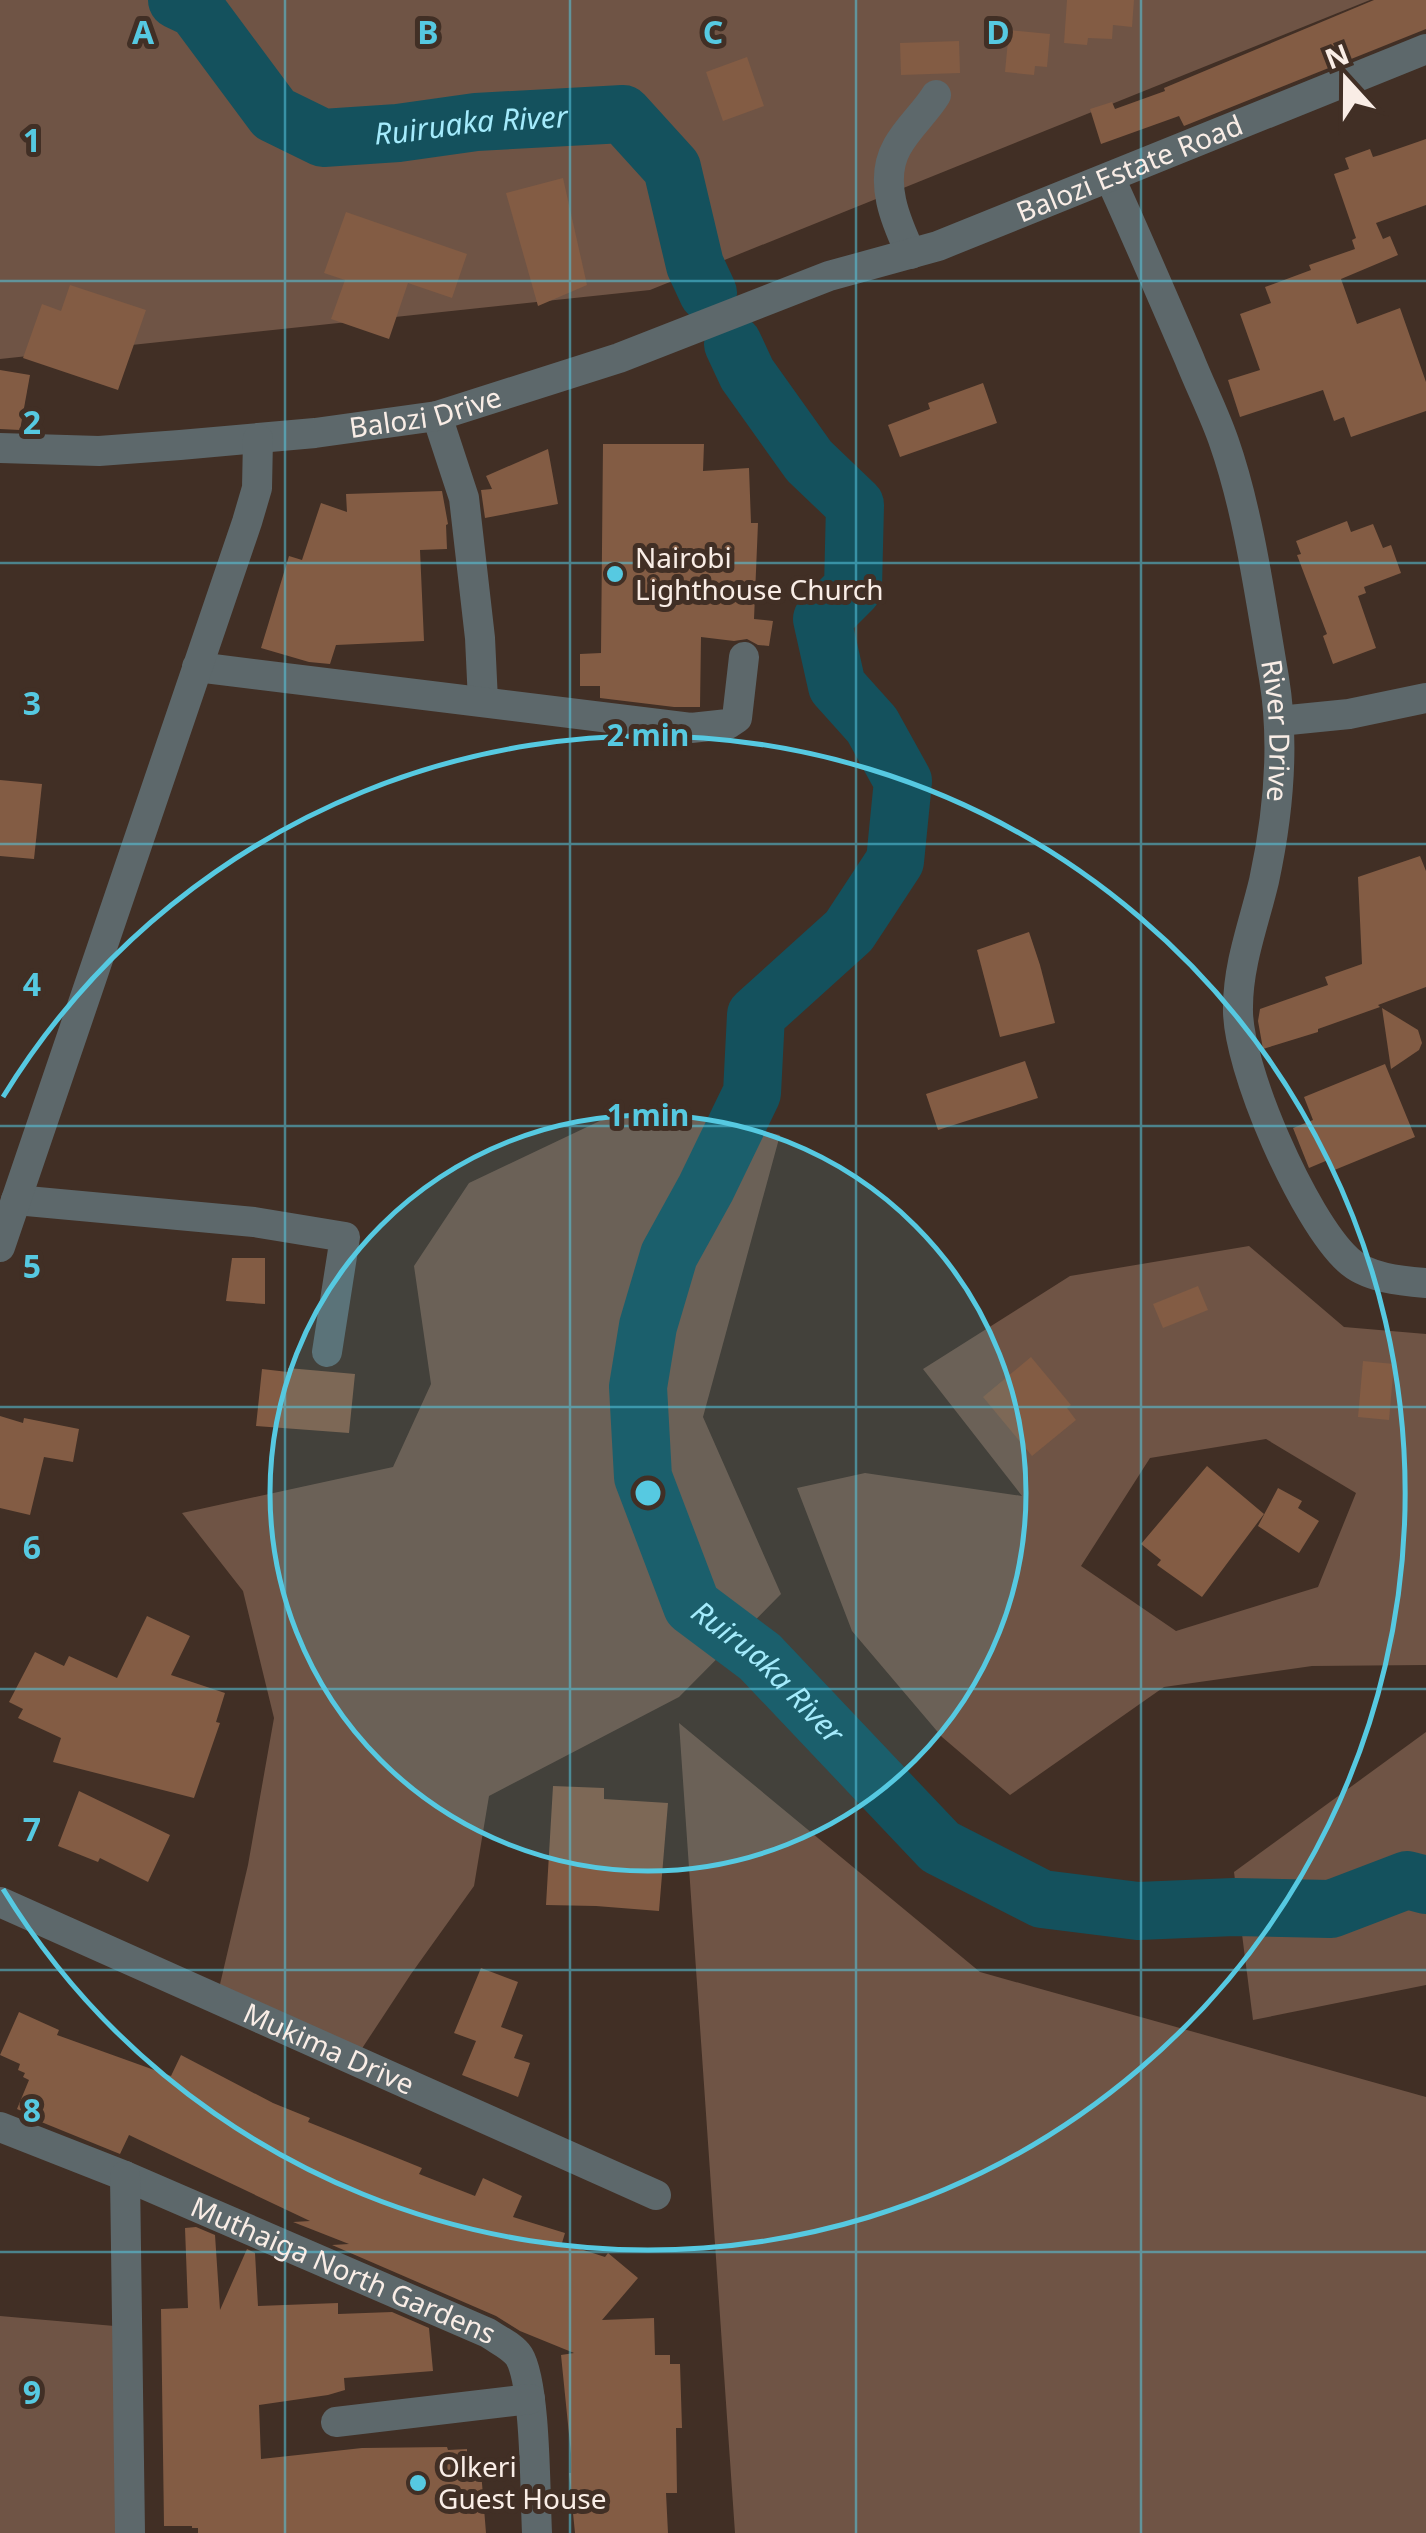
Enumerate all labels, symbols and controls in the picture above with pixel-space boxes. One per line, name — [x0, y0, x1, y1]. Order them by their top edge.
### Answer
text: A — [132, 10, 155, 53]
text: B — [417, 10, 439, 53]
text: C — [703, 10, 723, 53]
text: D — [986, 10, 1010, 53]
north arrow — [1296, 30, 1396, 130]
text: N — [1319, 34, 1354, 78]
water label: Ruiruaka River — [373, 95, 570, 154]
street label: Balozi Estate Road — [1010, 105, 1248, 230]
text: 1 — [23, 118, 41, 161]
street label: Balozi Drive — [347, 377, 506, 446]
text: 2 — [23, 400, 41, 443]
place label: Nairobi Lighthouse Church — [635, 538, 884, 608]
marker: Nairobi Lighthouse Church — [604, 563, 626, 585]
street label: River Drive — [1253, 657, 1299, 804]
text: 3 — [23, 681, 41, 724]
text: 2 min — [607, 714, 689, 755]
text: 4 — [23, 962, 41, 1005]
text: 1 min — [607, 1094, 689, 1135]
text: 5 — [23, 1244, 41, 1287]
centre of rings — [630, 1475, 666, 1511]
text: 6 — [23, 1525, 41, 1568]
water label: Ruiruaka River — [684, 1591, 854, 1753]
text: 7 — [23, 1807, 41, 1850]
street label: Mukima Drive — [238, 1993, 421, 2103]
text: 8 — [23, 2088, 41, 2131]
street label: Muthaiga North Gardens — [185, 2187, 502, 2352]
text: 9 — [23, 2370, 41, 2413]
place label: Olkeri Guest House — [438, 2447, 606, 2517]
marker: Olkeri Guest House — [407, 2472, 429, 2494]

